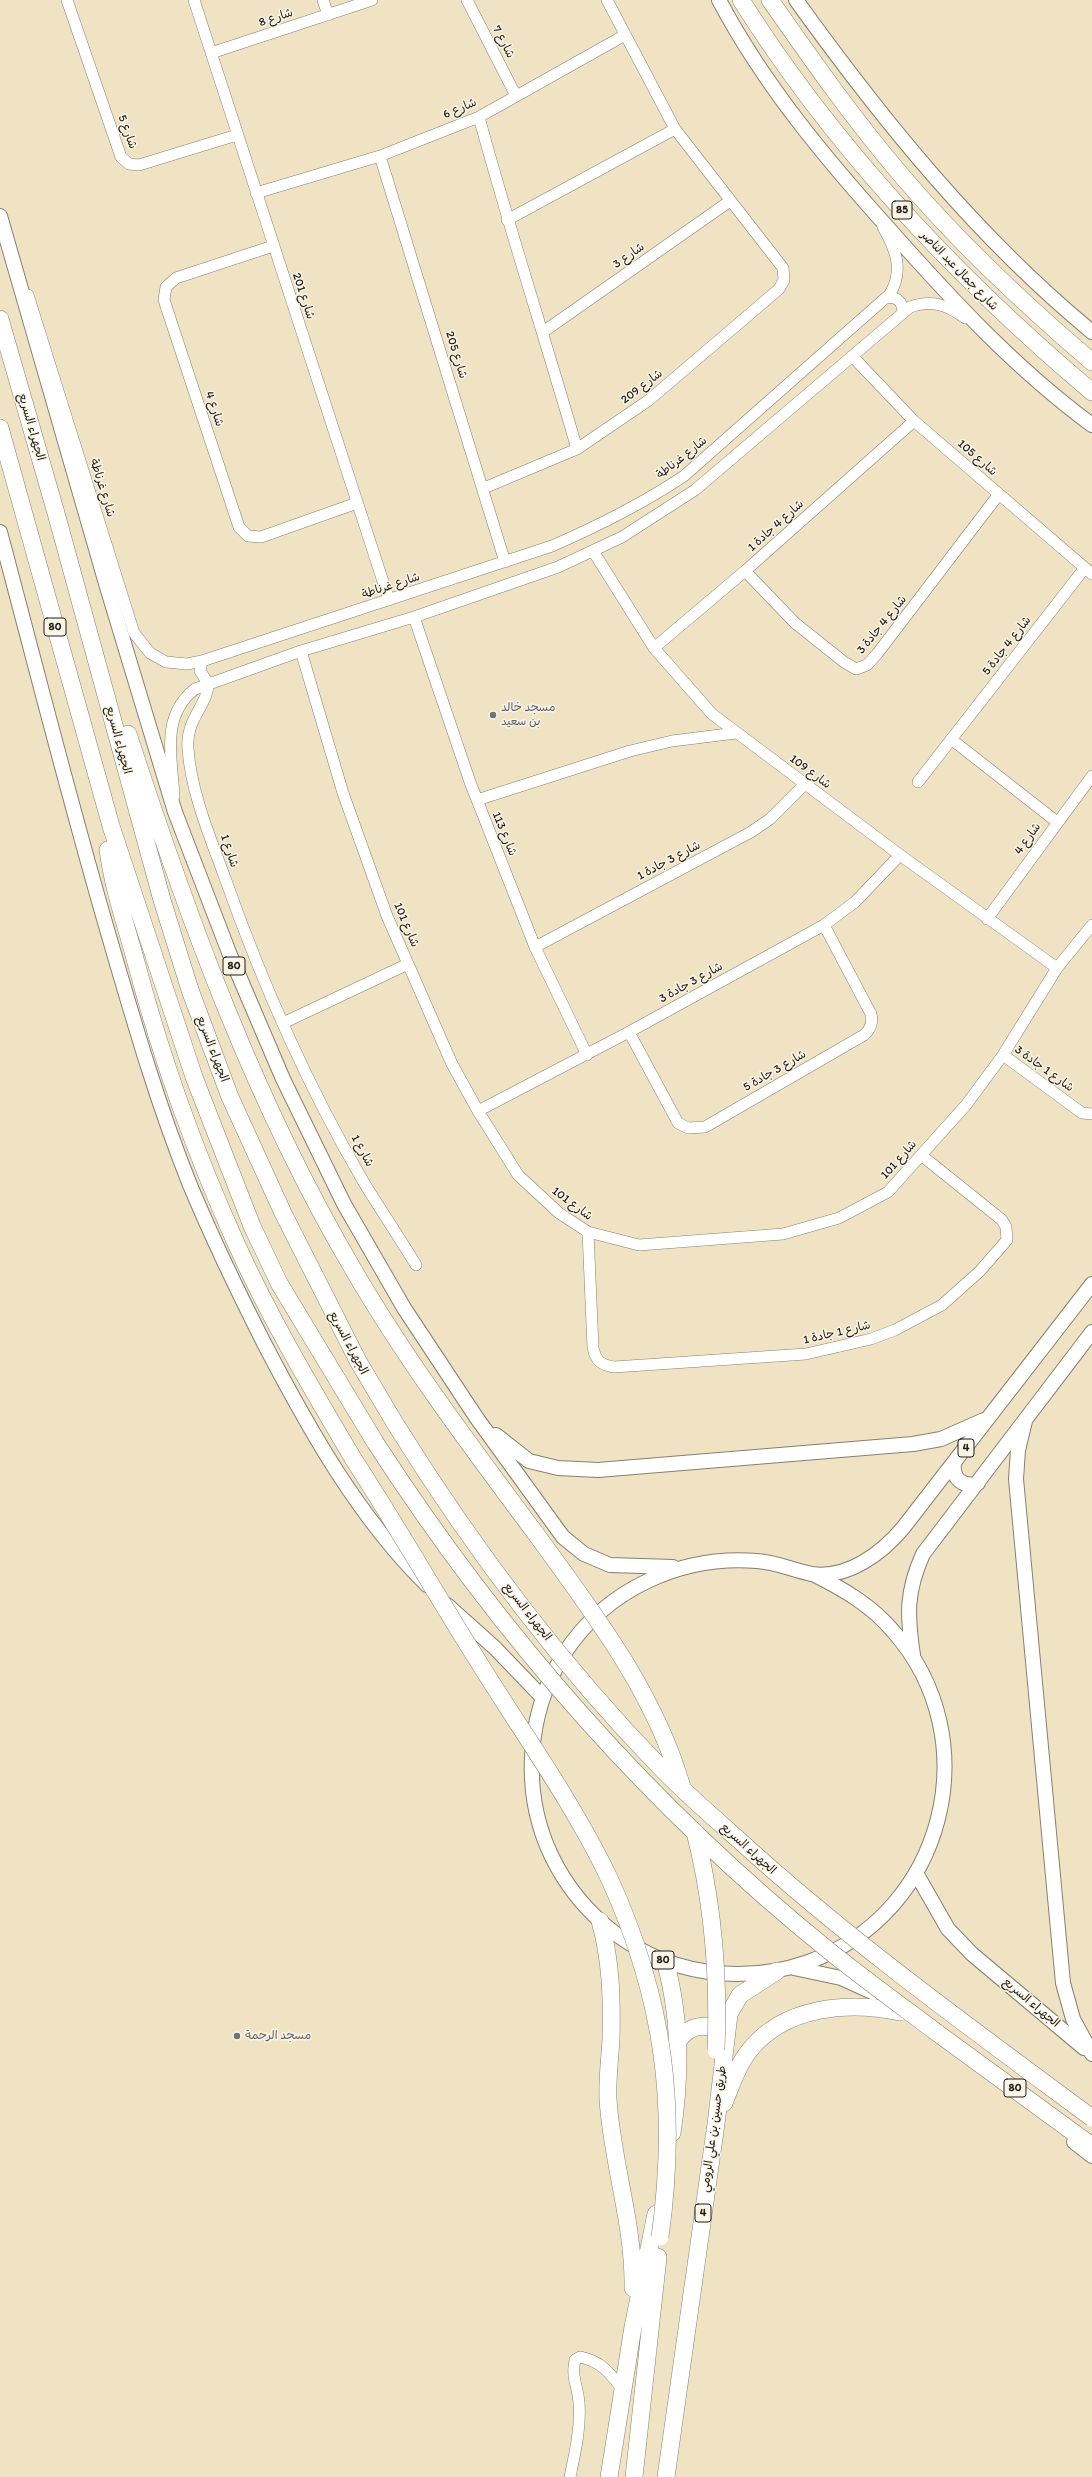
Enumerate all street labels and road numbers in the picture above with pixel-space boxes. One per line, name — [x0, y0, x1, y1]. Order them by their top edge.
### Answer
street label: شارع 8 — [257, 6, 295, 30]
street label: شارع 7 — [489, 23, 517, 61]
street label: شارع 6 — [441, 96, 479, 122]
street label: شارع 5 — [114, 113, 140, 151]
road number: 85 — [892, 201, 912, 219]
street label: شارع جمال عبد الناصر — [917, 228, 1001, 314]
street label: شارع 3 — [610, 240, 648, 272]
street label: شارع 201 — [289, 271, 317, 321]
street label: شارع 205 — [442, 330, 470, 380]
street label: شارع 209 — [618, 367, 666, 407]
street label: شارع 4 — [202, 390, 226, 428]
street label: الجهراء السريع — [14, 391, 48, 463]
street label: شارع غرناطة — [654, 434, 710, 482]
street label: شارع 105 — [954, 437, 1000, 479]
street label: شارع غرناطة — [86, 457, 118, 519]
street label: شارع 4 جادة 1 — [745, 497, 807, 555]
street label: شارع غرناطة — [360, 570, 422, 602]
street label: شارع 4 جادة 3 — [854, 593, 910, 657]
street label: شارع 4 جادة 5 — [979, 614, 1035, 678]
road number: 80 — [44, 618, 66, 636]
street label: الجهراء السريع — [102, 704, 134, 776]
street label: شارع 109 — [787, 752, 833, 792]
street label: شارع 113 — [489, 810, 519, 858]
street label: شارع 4 — [1012, 820, 1044, 858]
street label: شارع 1 — [217, 832, 241, 870]
street label: شارع 3 جادة 1 — [635, 838, 703, 884]
street label: شارع 101 — [390, 900, 422, 950]
road number: 80 — [223, 957, 245, 975]
street label: شارع 3 جادة 3 — [657, 960, 725, 1006]
street label: الجهراء السريع — [193, 1014, 231, 1084]
street label: شارع 1 جادة 3 — [1012, 1043, 1076, 1095]
street label: شارع 3 جادة 5 — [741, 1047, 809, 1095]
street label: شارع 1 — [348, 1133, 376, 1169]
street label: شارع 101 — [878, 1138, 920, 1182]
street label: شارع 101 — [549, 1184, 595, 1224]
street label: الجهراء السريع — [325, 1309, 371, 1377]
street label: شارع 1 جادة 1 — [802, 1318, 872, 1348]
road number: 4 — [958, 1439, 974, 1457]
street label: الجهراء السريع — [500, 1580, 554, 1644]
street label: الجهراء السريع — [717, 1820, 779, 1878]
road number: 80 — [652, 1951, 674, 1969]
street label: الجهراء السريع — [1000, 1975, 1062, 2031]
street label: طريق حسين بن علي الرومي — [698, 2065, 730, 2193]
road number: 80 — [1004, 2079, 1026, 2097]
road number: 4 — [695, 2204, 711, 2222]

